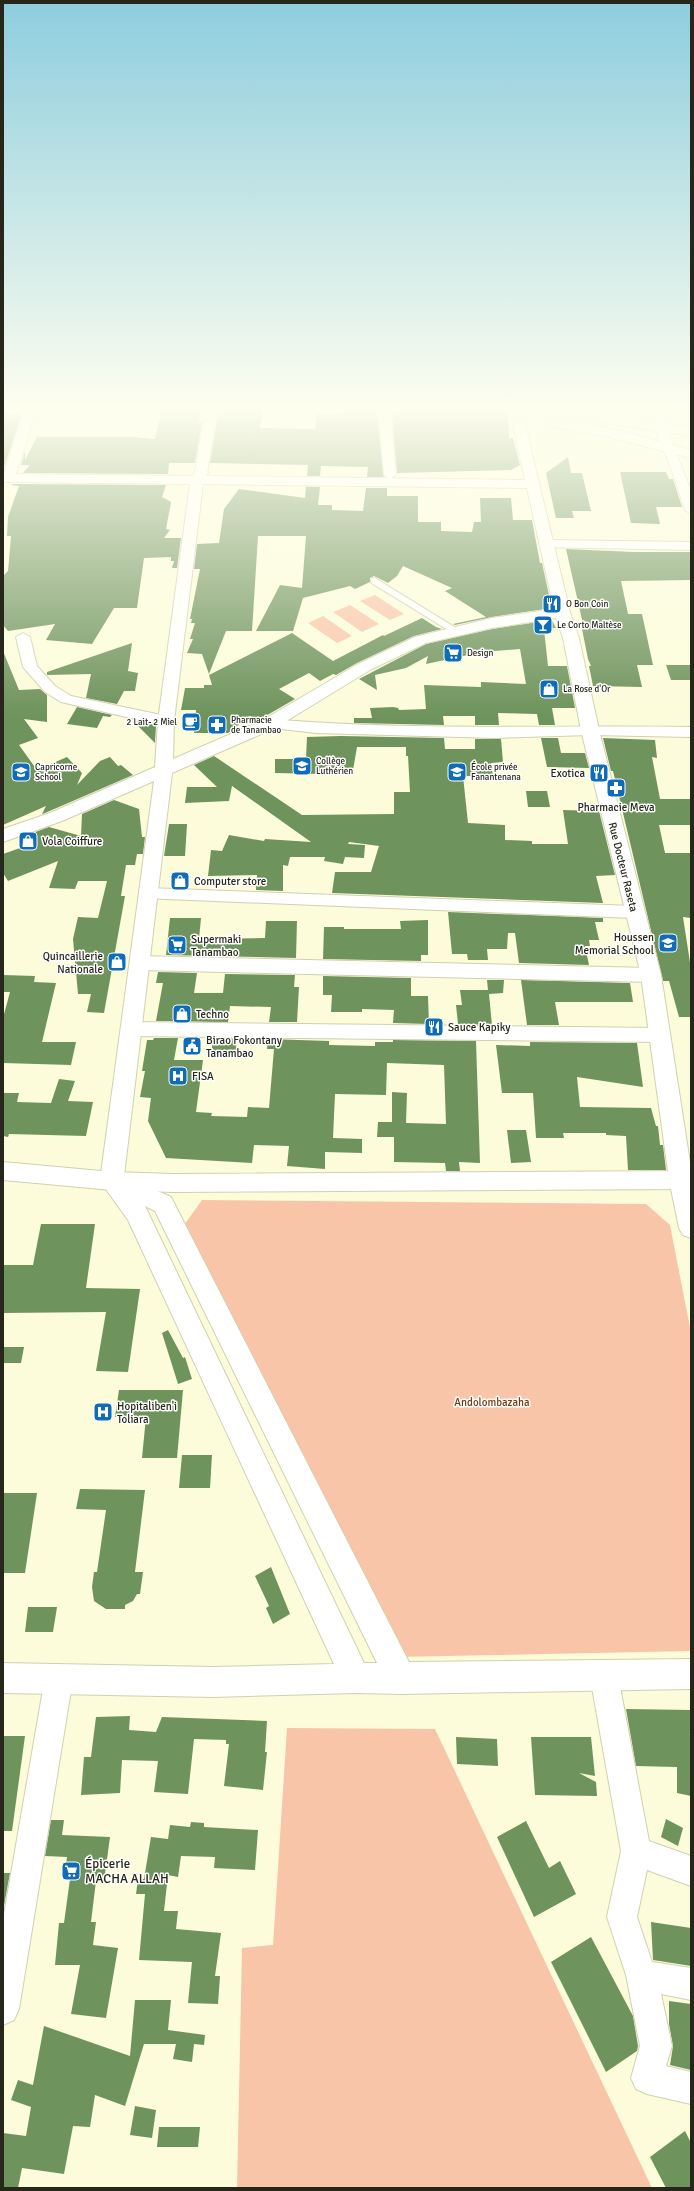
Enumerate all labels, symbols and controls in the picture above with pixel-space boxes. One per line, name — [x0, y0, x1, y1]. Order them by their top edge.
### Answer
restaurant icon: O Bon Coin — [541, 593, 563, 615]
place label: O Bon Coin — [566, 599, 608, 610]
bar icon: Le Corto Maltèse — [532, 614, 554, 636]
place label: Le Corto Maltèse — [557, 620, 622, 631]
supermarket icon: Design — [442, 642, 464, 664]
place label: Design — [467, 648, 493, 659]
shop icon: La Rose d'Or — [538, 678, 560, 700]
place label: La Rose d'Or — [563, 684, 611, 695]
cafe icon: 2 Lait- 2 Miel — [180, 711, 202, 733]
pharmacy icon: Pharmacie de Tanambao — [206, 714, 228, 736]
place label: Pharmacie de Tanambao — [231, 715, 282, 736]
place label: 2 Lait- 2 Miel — [127, 717, 177, 728]
school or university icon: Collège Luthérien — [291, 755, 313, 777]
place label: Collège Luthérien — [316, 756, 353, 777]
place label: École privée Fanantenana — [471, 760, 521, 783]
school or university icon: Capricorne School — [10, 761, 32, 783]
school or university icon: École privée Fanantenana — [446, 761, 468, 783]
place label: Capricorne School — [35, 762, 78, 783]
restaurant icon: Exotica — [588, 762, 610, 784]
place label: Exotica — [551, 767, 585, 780]
pharmacy icon: Pharmacie Meva — [605, 777, 627, 799]
place label: Pharmacie Meva — [577, 801, 655, 814]
street label: Rue Docteur Raseta — [606, 821, 641, 914]
shop icon: Vola Coiffure — [17, 830, 39, 852]
place label: Vola Coiffure — [42, 835, 102, 848]
shop icon: Computer store — [169, 870, 191, 892]
place label: Computer store — [194, 875, 266, 888]
place label: Houssen Memorial School — [575, 931, 654, 957]
school or university icon: Houssen Memorial School — [657, 932, 679, 954]
place label: Supermaki Tanambao — [191, 933, 241, 959]
supermarket icon: Supermaki Tanambao — [166, 934, 188, 956]
place label: Quincaillerie Nationale — [43, 950, 103, 976]
shop icon: Quincaillerie Nationale — [106, 951, 128, 973]
shop icon: Techno — [171, 1003, 193, 1025]
place label: Techno — [196, 1008, 229, 1021]
restaurant icon: Sauce Kapiky — [423, 1016, 445, 1038]
place label: Sauce Kapiky — [448, 1021, 511, 1034]
place label: Birao Fokontany Tanambao — [206, 1034, 283, 1060]
public building icon: Birao Fokontany Tanambao — [181, 1035, 203, 1057]
hospital icon: FISA — [167, 1065, 189, 1087]
place label: FISA — [192, 1070, 214, 1083]
park label: Andolombazaha — [454, 1396, 530, 1409]
place label: Hopitaliben'i Toliara — [117, 1400, 177, 1426]
hospital icon: Hopitaliben'i Toliara — [92, 1401, 114, 1423]
place label: Épicerie MACHA ALLAH — [85, 1855, 169, 1887]
supermarket icon: Épicerie MACHA ALLAH — [60, 1860, 82, 1882]

